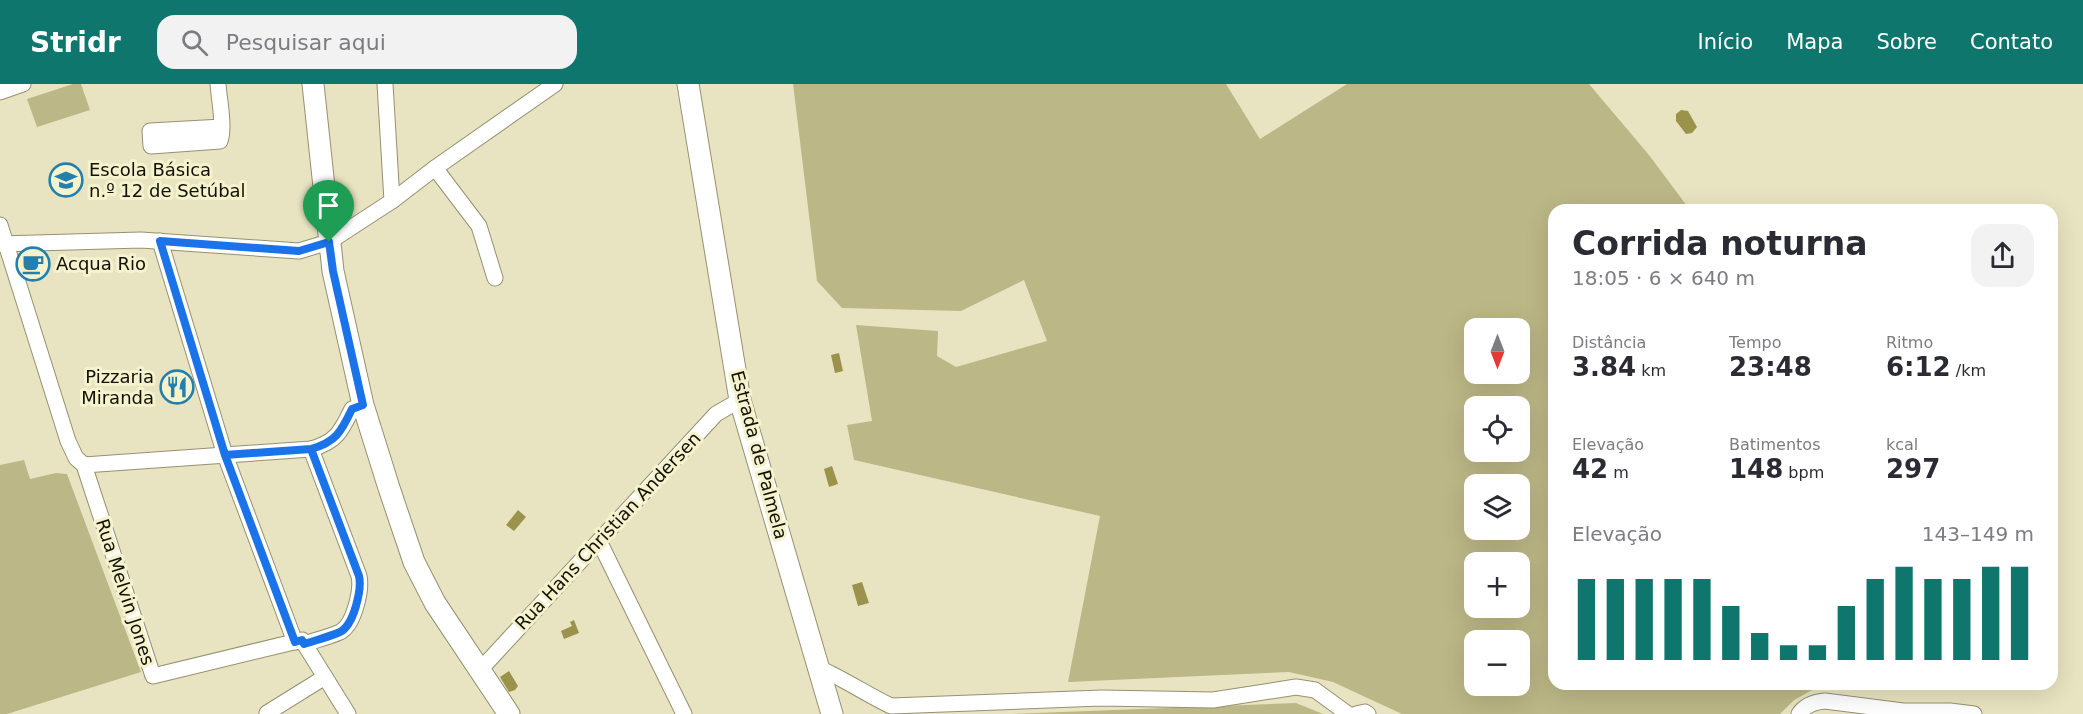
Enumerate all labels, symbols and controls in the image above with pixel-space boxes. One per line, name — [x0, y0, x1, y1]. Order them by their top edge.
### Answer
search box — [157, 15, 577, 69]
text: Stridr — [30, 26, 121, 59]
icon: search — [178, 26, 211, 59]
text: Pesquisar aqui — [226, 30, 386, 55]
text: Início — [1698, 30, 1753, 54]
text: Mapa — [1786, 30, 1843, 54]
text: Sobre — [1876, 30, 1937, 54]
text: Contato — [1970, 30, 2053, 54]
place label: Escola Básica n.º 12 de Setúbal — [89, 159, 246, 201]
school or university icon: Escola Básica n.º 12 de Setúbal — [48, 162, 84, 198]
pin — [303, 180, 354, 242]
icon: arrive — [312, 189, 345, 222]
text: Corrida noturna — [1572, 224, 1868, 263]
button: share — [1971, 224, 2034, 287]
cafe icon: Acqua Rio — [15, 246, 51, 282]
place label: Acqua Rio — [56, 253, 146, 274]
text: 18:05 · 6 × 640 m — [1572, 266, 1755, 290]
north arrow — [1464, 318, 1530, 384]
map controls — [1464, 318, 1530, 696]
text: Distância — [1572, 333, 1646, 352]
text: Tempo — [1729, 333, 1781, 352]
text: Ritmo — [1886, 333, 1933, 352]
text: 3.84 — [1572, 352, 1636, 382]
text: 23:48 — [1729, 352, 1812, 382]
text: 6:12 — [1886, 352, 1951, 382]
text: km — [1636, 361, 1666, 380]
text: /km — [1951, 361, 1986, 380]
place label: Pizzaria Miranda — [81, 366, 154, 408]
street label: Estrada de Palmela — [727, 368, 792, 541]
restaurant icon: Pizzaria Miranda — [159, 369, 195, 405]
button: locate — [1464, 396, 1530, 462]
street label: Rua Hans Christian Andersen — [510, 428, 705, 634]
text: Elevação — [1572, 435, 1644, 454]
text: Batimentos — [1729, 435, 1820, 454]
text: kcal — [1886, 435, 1918, 454]
text: 42 — [1572, 454, 1608, 484]
text: 148 — [1729, 454, 1783, 484]
text: 297 — [1886, 454, 1940, 484]
text: m — [1608, 463, 1629, 482]
text: bpm — [1783, 463, 1824, 482]
button: layers — [1464, 474, 1530, 540]
street label: Rua Melvin Jones — [92, 516, 159, 668]
text: Elevação — [1572, 522, 1662, 546]
text: 143–149 m — [1922, 522, 2034, 546]
button: + — [1464, 552, 1530, 618]
button: − — [1464, 630, 1530, 696]

